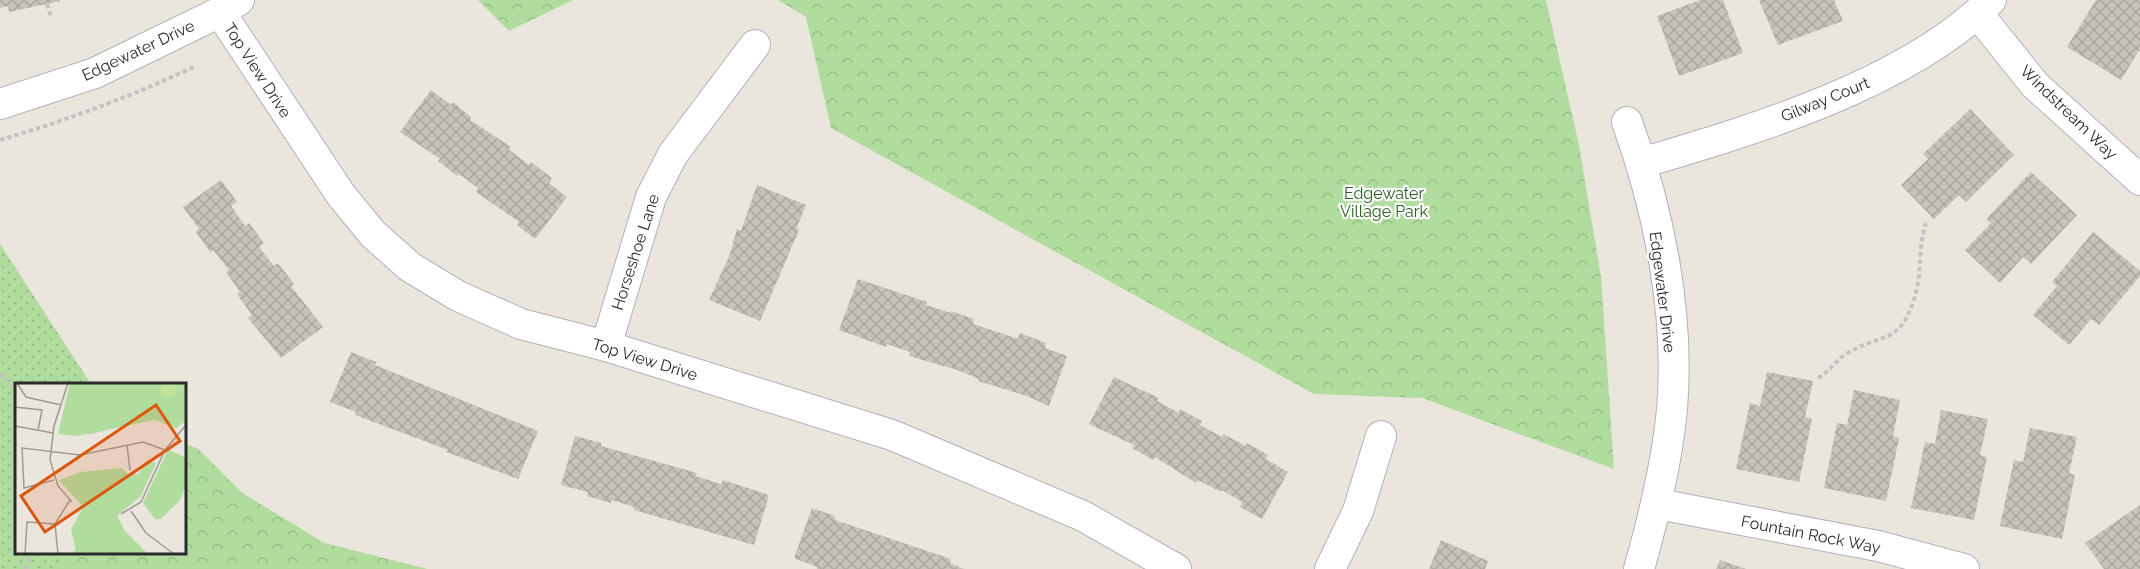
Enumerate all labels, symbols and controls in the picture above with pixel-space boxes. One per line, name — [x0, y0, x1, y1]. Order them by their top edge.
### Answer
street label: Edgewater Drive — [79, 16, 198, 85]
street label: Top View Drive — [220, 19, 295, 121]
street label: Windstream Way — [2016, 61, 2121, 164]
street label: Gilway Court — [1778, 73, 1873, 126]
park label: Edgewater Village Park — [1340, 184, 1428, 221]
street label: Horseshoe Lane — [608, 192, 663, 313]
street label: Edgewater Drive — [1646, 230, 1679, 354]
street label: Top View Drive — [590, 334, 700, 385]
inset map — [15, 383, 186, 554]
street label: Fountain Rock Way — [1740, 512, 1883, 557]

